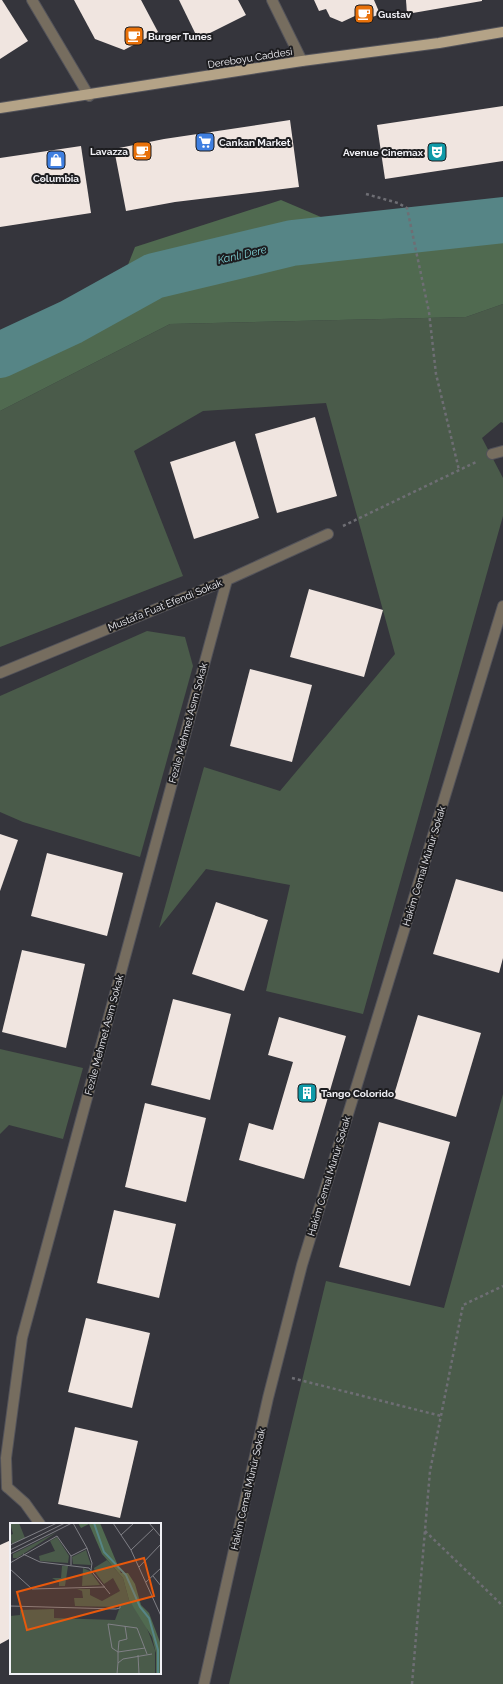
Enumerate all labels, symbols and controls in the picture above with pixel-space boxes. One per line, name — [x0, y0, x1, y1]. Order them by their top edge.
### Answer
cafe icon: Gustav — [353, 3, 375, 25]
place label: Gustav — [378, 9, 412, 20]
cafe icon: Burger Tunes — [123, 25, 145, 47]
place label: Burger Tunes — [148, 31, 212, 42]
street label: Dereboyu Caddesi — [207, 46, 293, 70]
supermarket icon: Cankan Market — [194, 131, 216, 153]
place label: Cankan Market — [219, 137, 291, 148]
cafe icon: Lavazza — [131, 140, 153, 162]
theatre icon: Avenue Cinemax — [426, 141, 448, 163]
place label: Lavazza — [90, 146, 128, 157]
place label: Avenue Cinemax — [343, 147, 424, 158]
shop icon: Columbia — [45, 149, 67, 171]
place label: Columbia — [33, 173, 79, 184]
water label: Kanlı Dere — [216, 243, 268, 267]
street label: Mustafa Fuat Efendi Sokak — [106, 577, 224, 633]
street label: Fezile Mehmet Asım Sokak — [167, 661, 210, 784]
street label: Hakim Cemal Münür Sokak — [401, 804, 448, 927]
street label: Fezile Mehmet Asım Sokak — [83, 973, 126, 1096]
building icon: Tango Colorido — [296, 1082, 318, 1104]
place label: Tango Colorido — [321, 1088, 394, 1099]
street label: Hakim Cemal Münür Sokak — [306, 1114, 353, 1237]
street label: Hakim Cemal Münür Sokak — [229, 1426, 268, 1551]
inset map — [10, 1523, 161, 1674]

